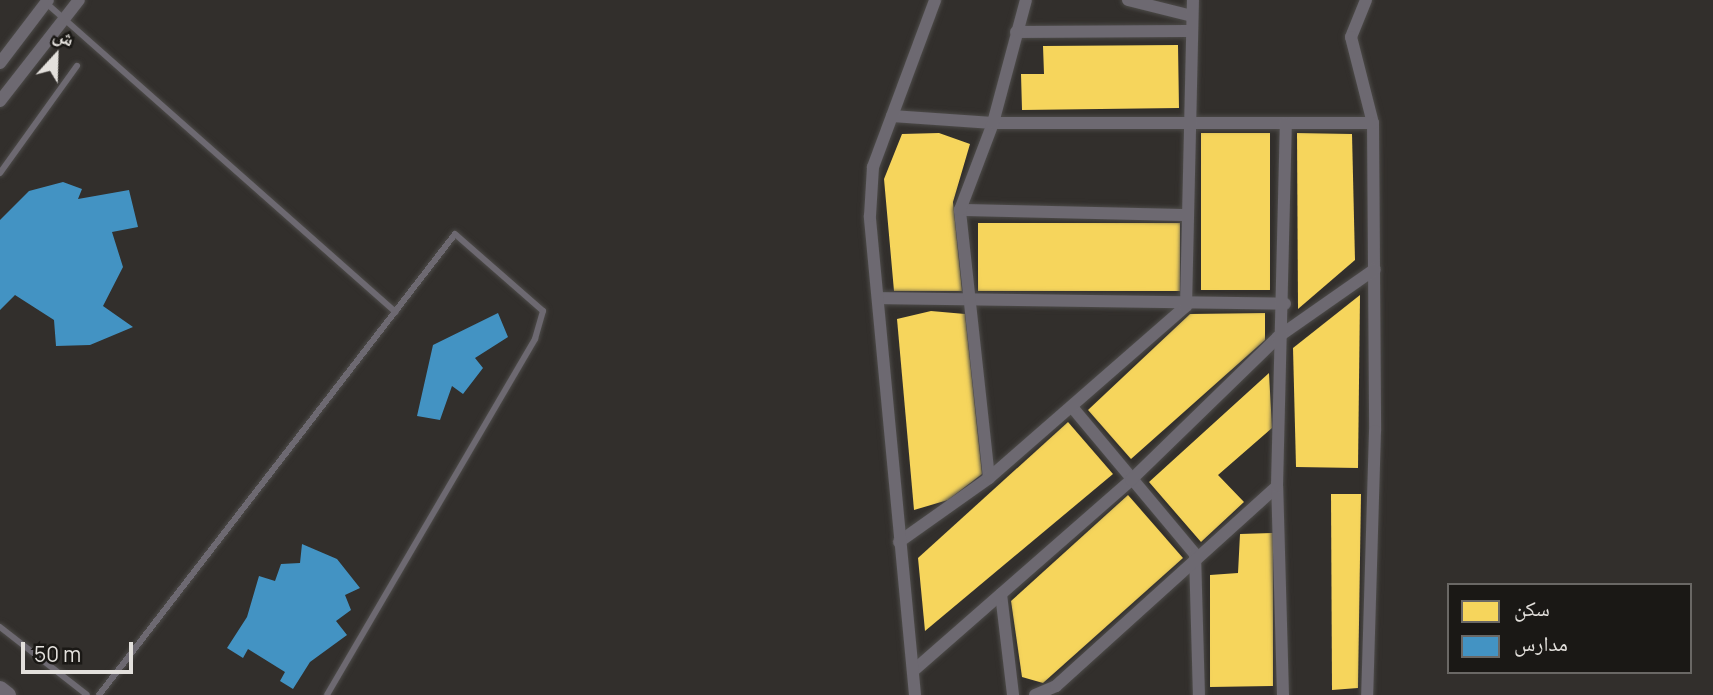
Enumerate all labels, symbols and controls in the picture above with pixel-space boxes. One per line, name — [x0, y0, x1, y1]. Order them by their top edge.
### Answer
north arrow — [21, 21, 91, 91]
text: ش — [50, 21, 78, 52]
legend — [1447, 583, 1692, 674]
text: سكن — [1514, 594, 1550, 622]
scale bar — [24, 628, 136, 672]
text: مدارس — [1514, 629, 1568, 657]
text: 50 m — [34, 640, 81, 668]

